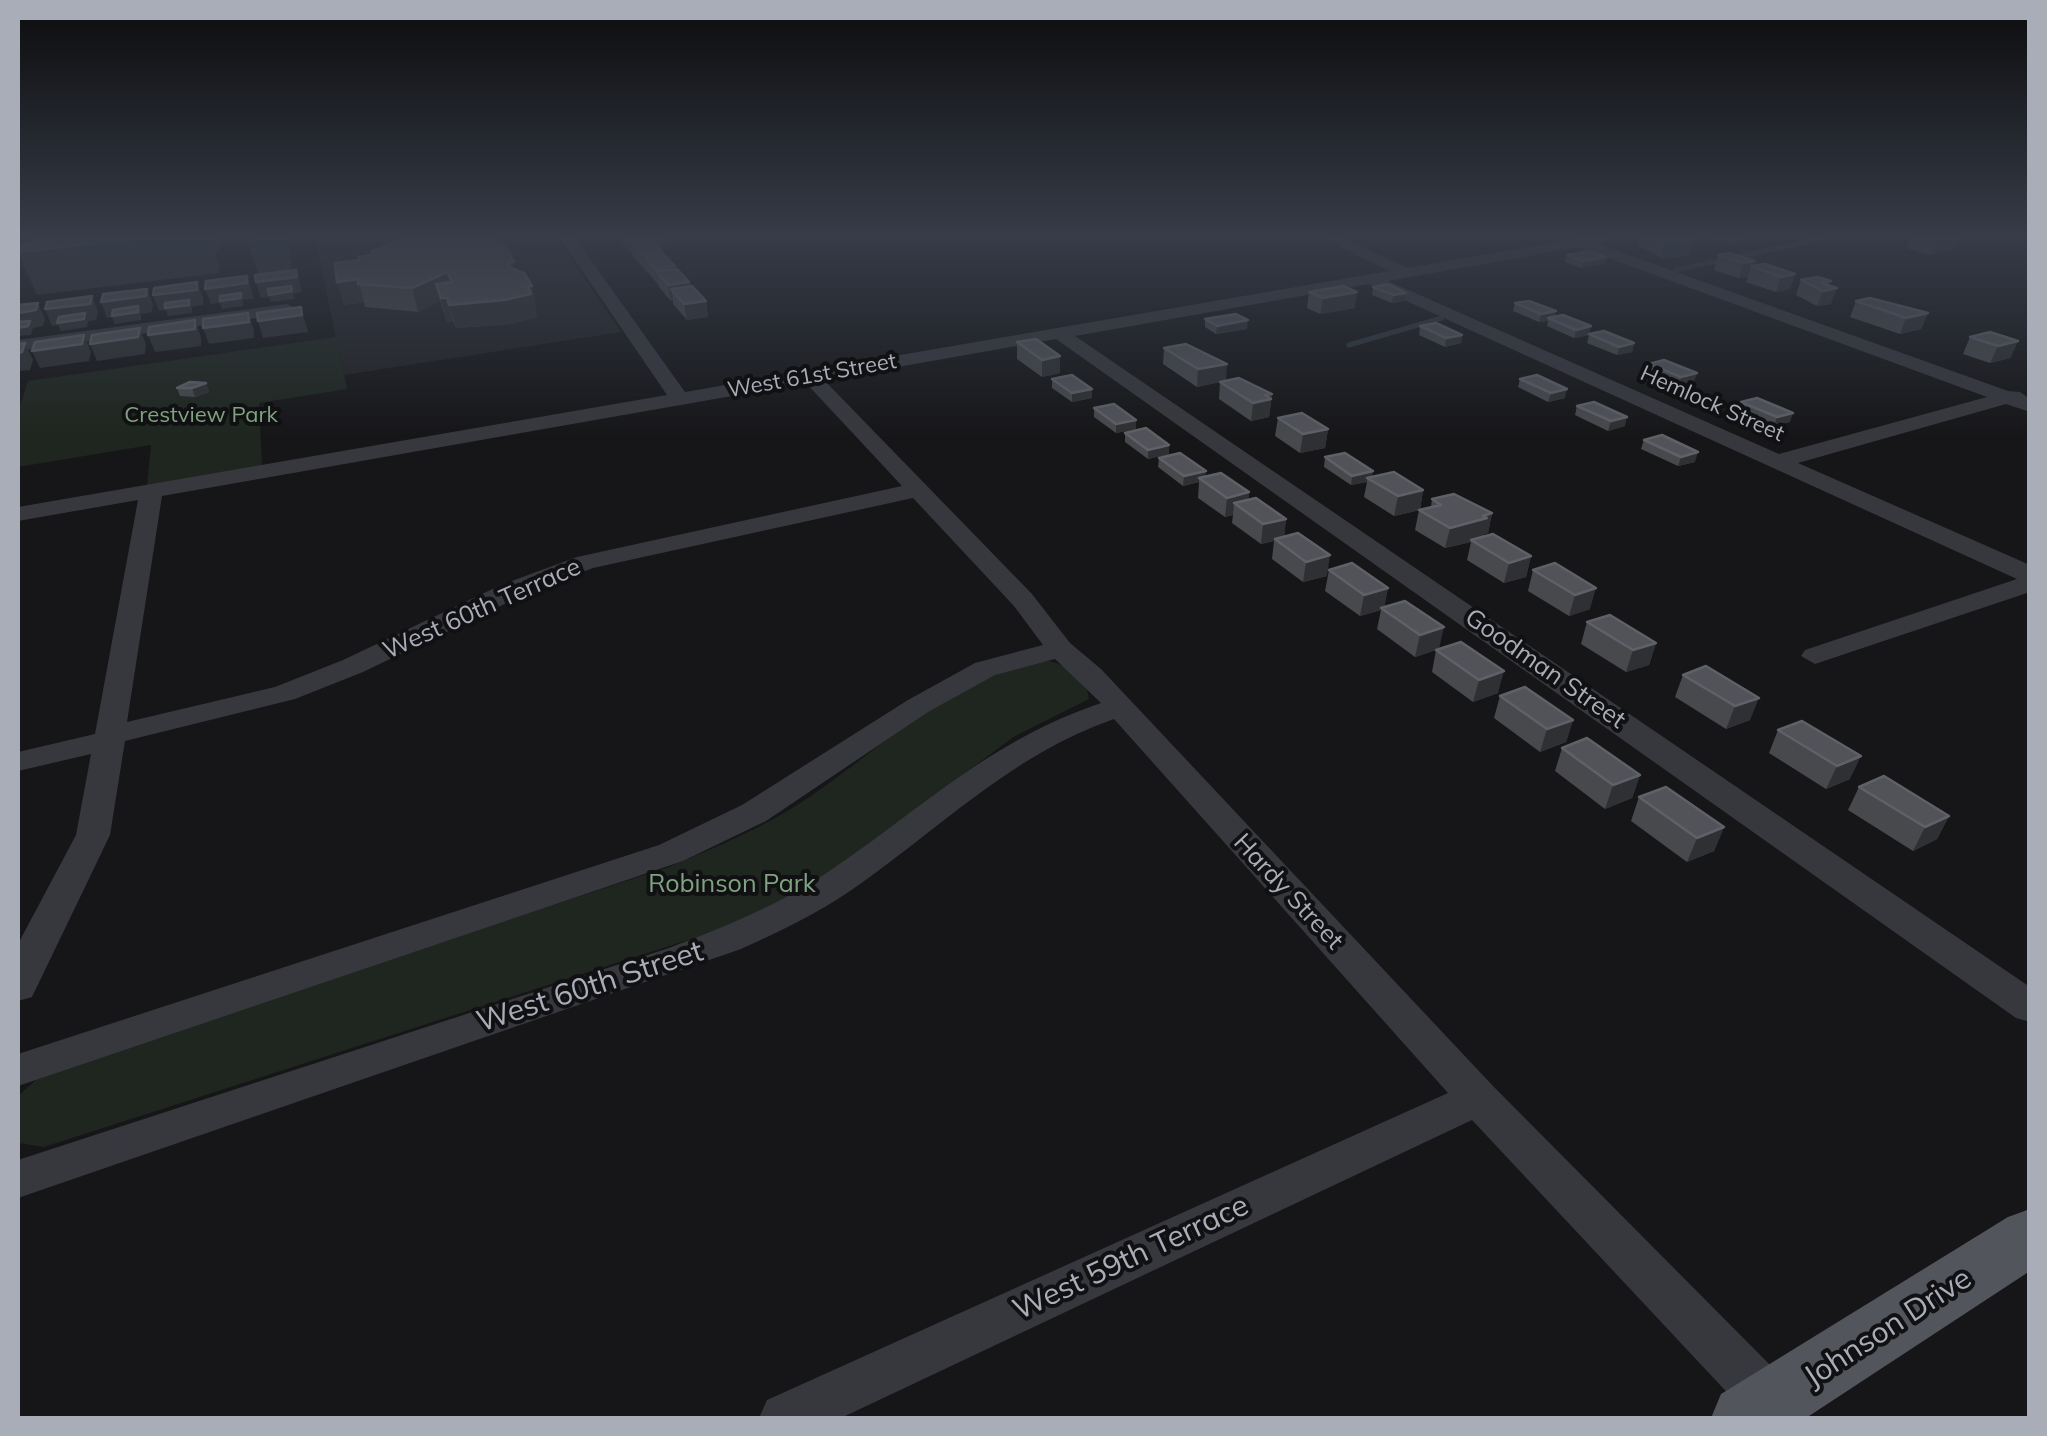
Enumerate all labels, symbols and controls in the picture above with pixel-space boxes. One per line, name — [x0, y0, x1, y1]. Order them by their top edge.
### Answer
street label: West 61st Street — [726, 348, 898, 404]
street label: Hemlock Street — [1636, 360, 1788, 448]
park label: Crestview Park — [124, 402, 278, 428]
street label: West 60th Terrace — [379, 552, 585, 666]
street label: Goodman Street — [1459, 602, 1631, 736]
street label: Hardy Street — [1227, 828, 1349, 956]
park label: Robinson Park — [648, 869, 816, 899]
street label: West 60th Street — [472, 933, 708, 1041]
street label: West 59th Terrace — [1008, 1188, 1254, 1328]
street label: Johnson Drive — [1798, 1261, 1978, 1395]

